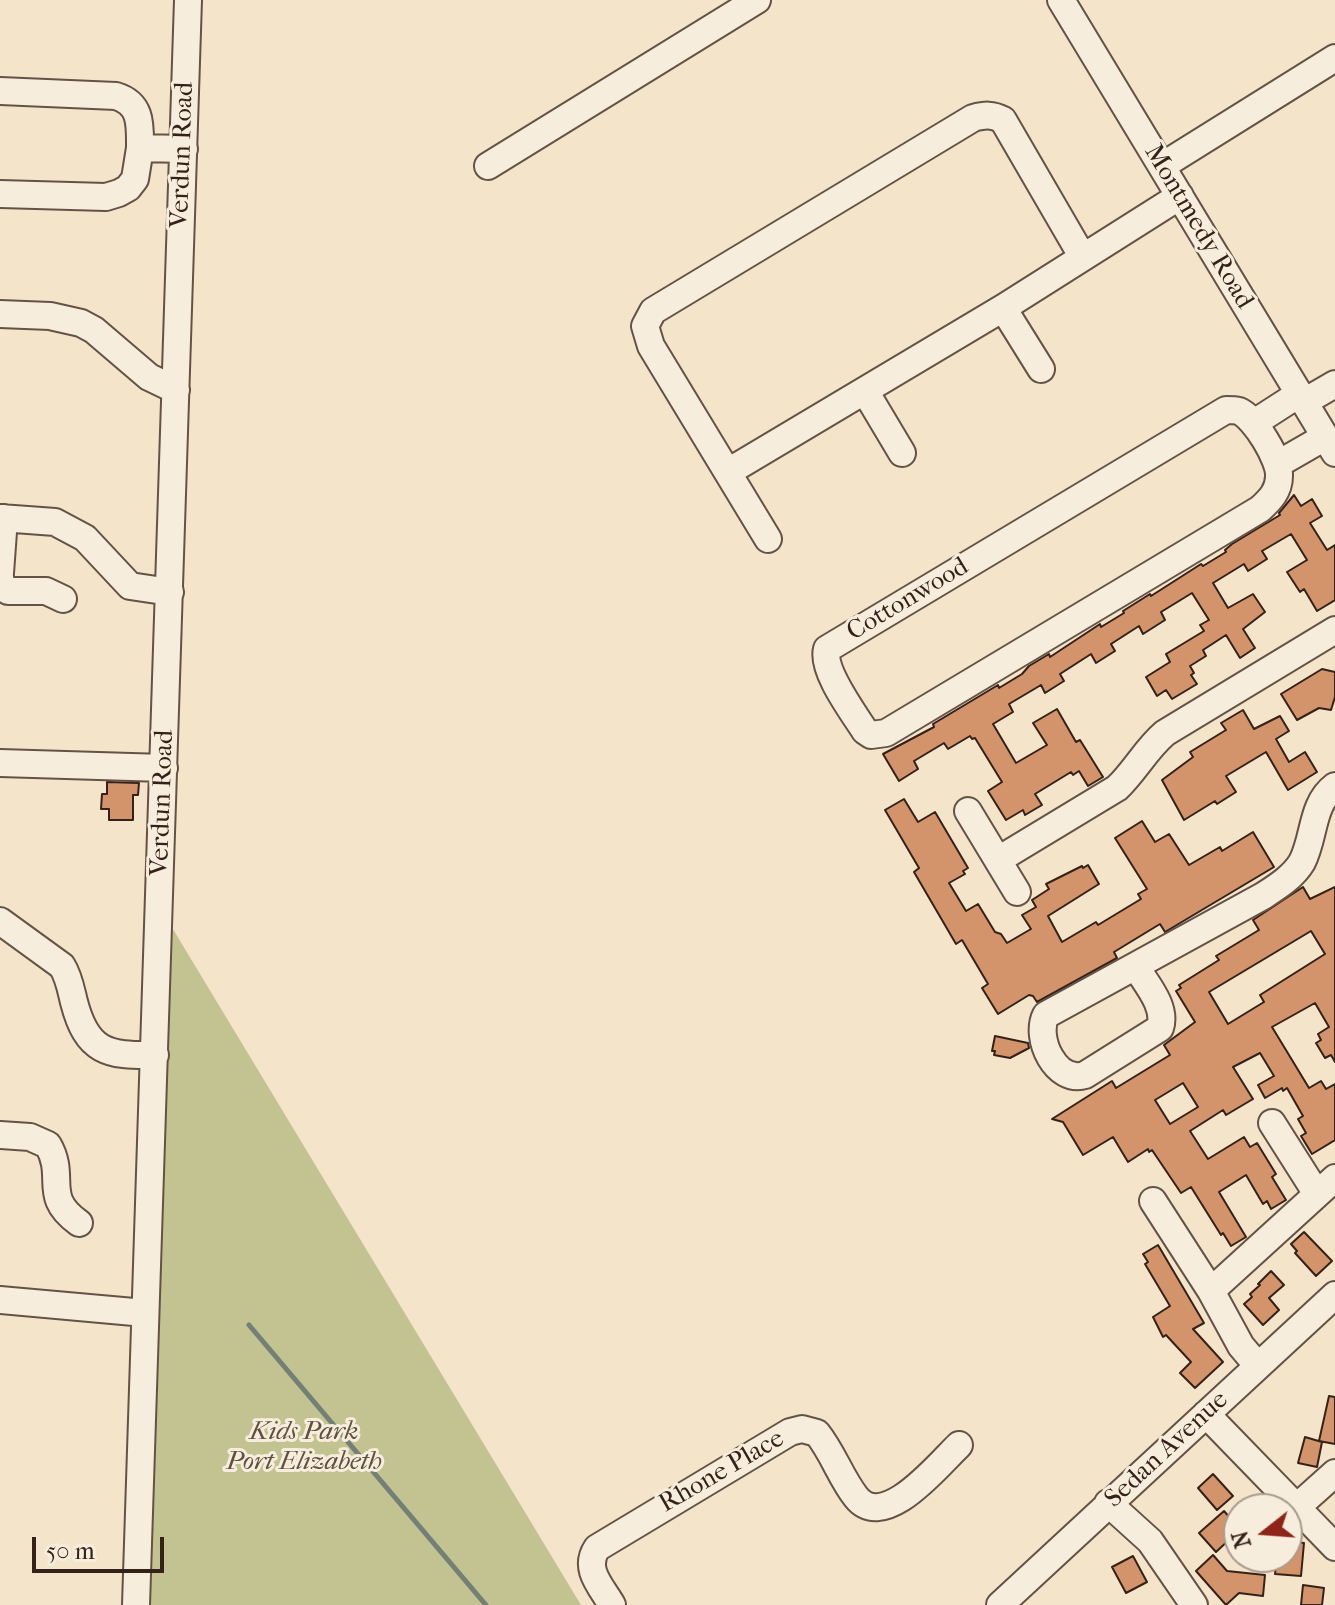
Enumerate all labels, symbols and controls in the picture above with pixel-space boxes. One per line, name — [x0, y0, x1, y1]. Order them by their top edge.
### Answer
street label: Verdun Road — [165, 81, 201, 229]
street label: Montmedy Road — [1137, 139, 1259, 315]
street label: Cottonwood — [842, 552, 974, 648]
street label: Verdun Road — [145, 729, 181, 877]
street label: Sedan Avenue — [1099, 1385, 1235, 1515]
park label: Kids Park Port Elizabeth — [226, 1417, 382, 1478]
street label: Rhone Place — [654, 1424, 790, 1520]
north arrow — [1223, 1493, 1303, 1573]
scale bar — [36, 1521, 168, 1571]
text: N — [1227, 1528, 1257, 1551]
text: 50 m — [46, 1537, 95, 1565]

